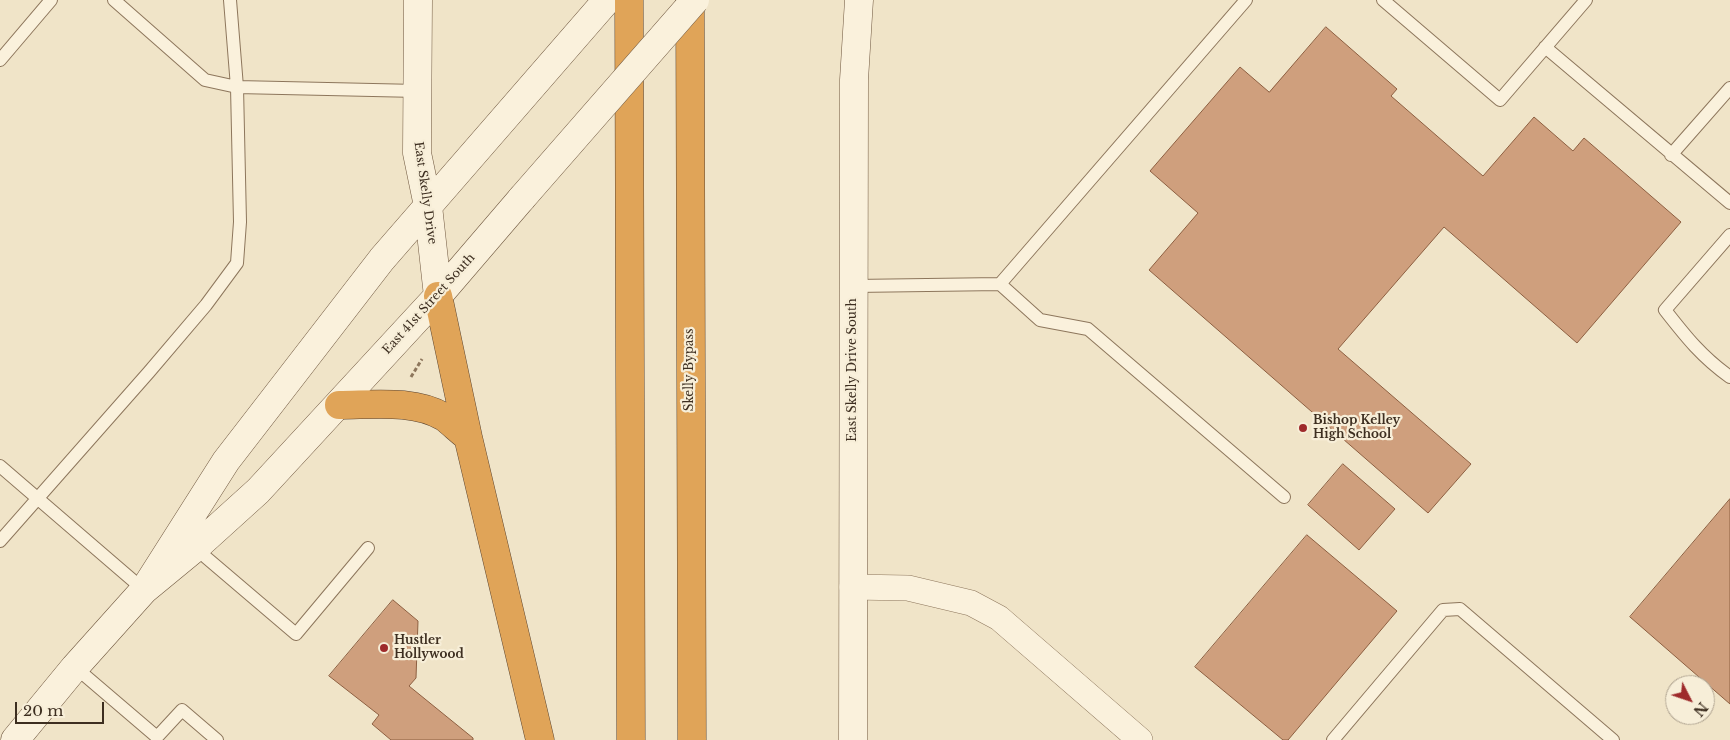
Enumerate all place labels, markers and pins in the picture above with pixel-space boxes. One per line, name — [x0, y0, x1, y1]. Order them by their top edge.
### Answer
place label: Bishop Kelley High School — [1313, 414, 1400, 442]
marker: Bishop Kelley High School — [1297, 422, 1309, 434]
place label: Hustler Hollywood — [394, 634, 464, 662]
marker: Hustler Hollywood — [378, 642, 390, 654]

